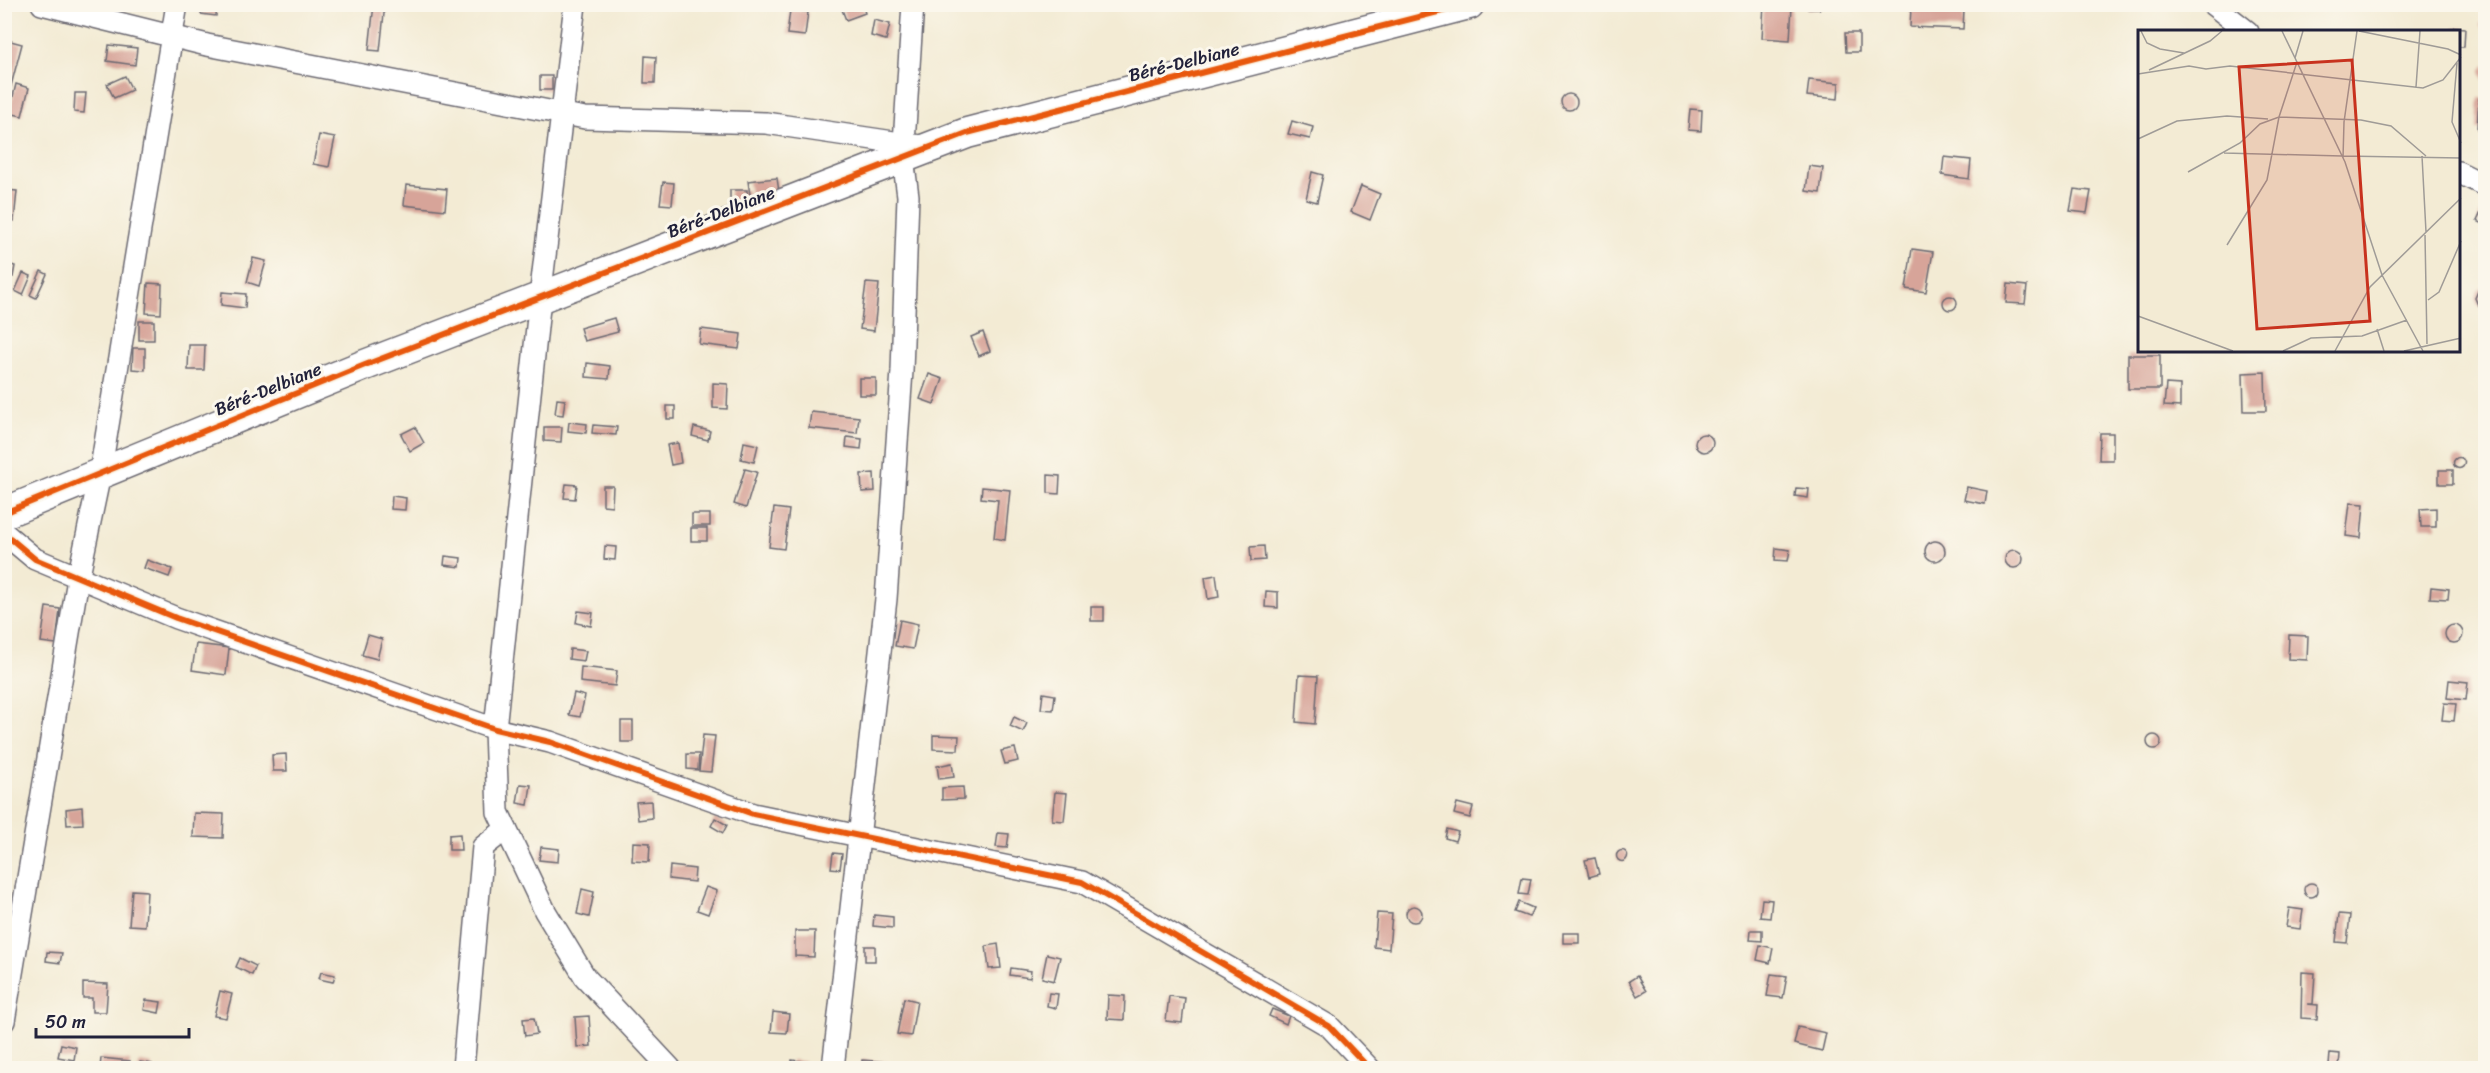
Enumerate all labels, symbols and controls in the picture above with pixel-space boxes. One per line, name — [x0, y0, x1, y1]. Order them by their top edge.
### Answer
inset map — [2138, 30, 2460, 352]
street label: Béré-Delbiane — [1125, 33, 1243, 91]
street label: Béré-Delbiane — [662, 177, 780, 247]
street label: Béré-Delbiane — [209, 353, 327, 425]
scale bar — [36, 1001, 189, 1039]
text: 50 m — [45, 1006, 86, 1038]

